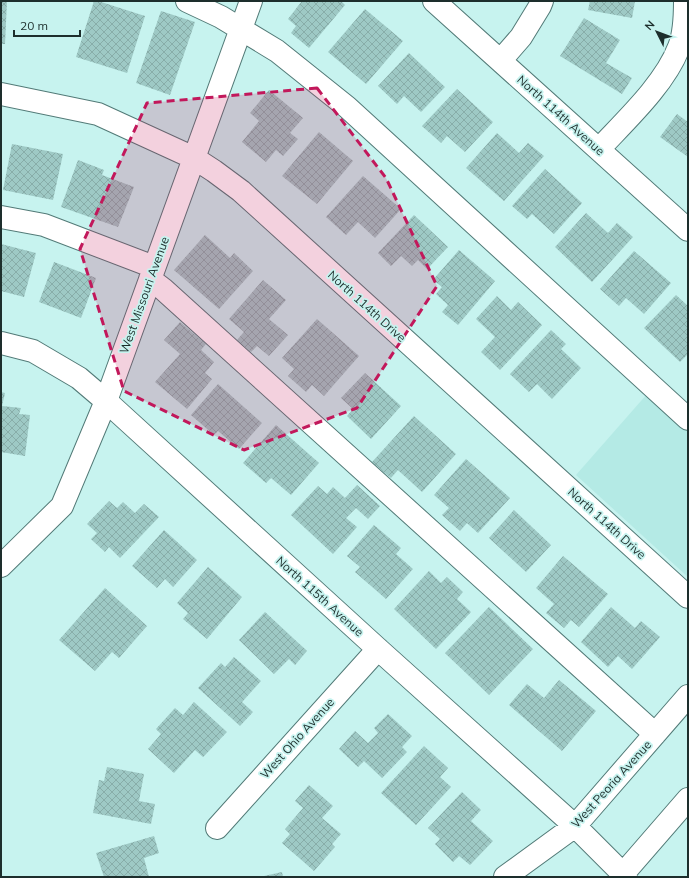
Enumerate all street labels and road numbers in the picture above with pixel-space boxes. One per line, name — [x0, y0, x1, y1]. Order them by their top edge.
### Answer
street label: North 114th Avenue — [514, 72, 608, 158]
street label: West Missouri Avenue — [116, 234, 172, 356]
street label: North 114th Drive — [325, 267, 409, 345]
street label: North 114th Drive — [565, 484, 649, 562]
street label: North 115th Avenue — [273, 553, 367, 639]
street label: West Ohio Avenue — [257, 695, 337, 781]
street label: West Peoria Avenue — [568, 737, 654, 831]

